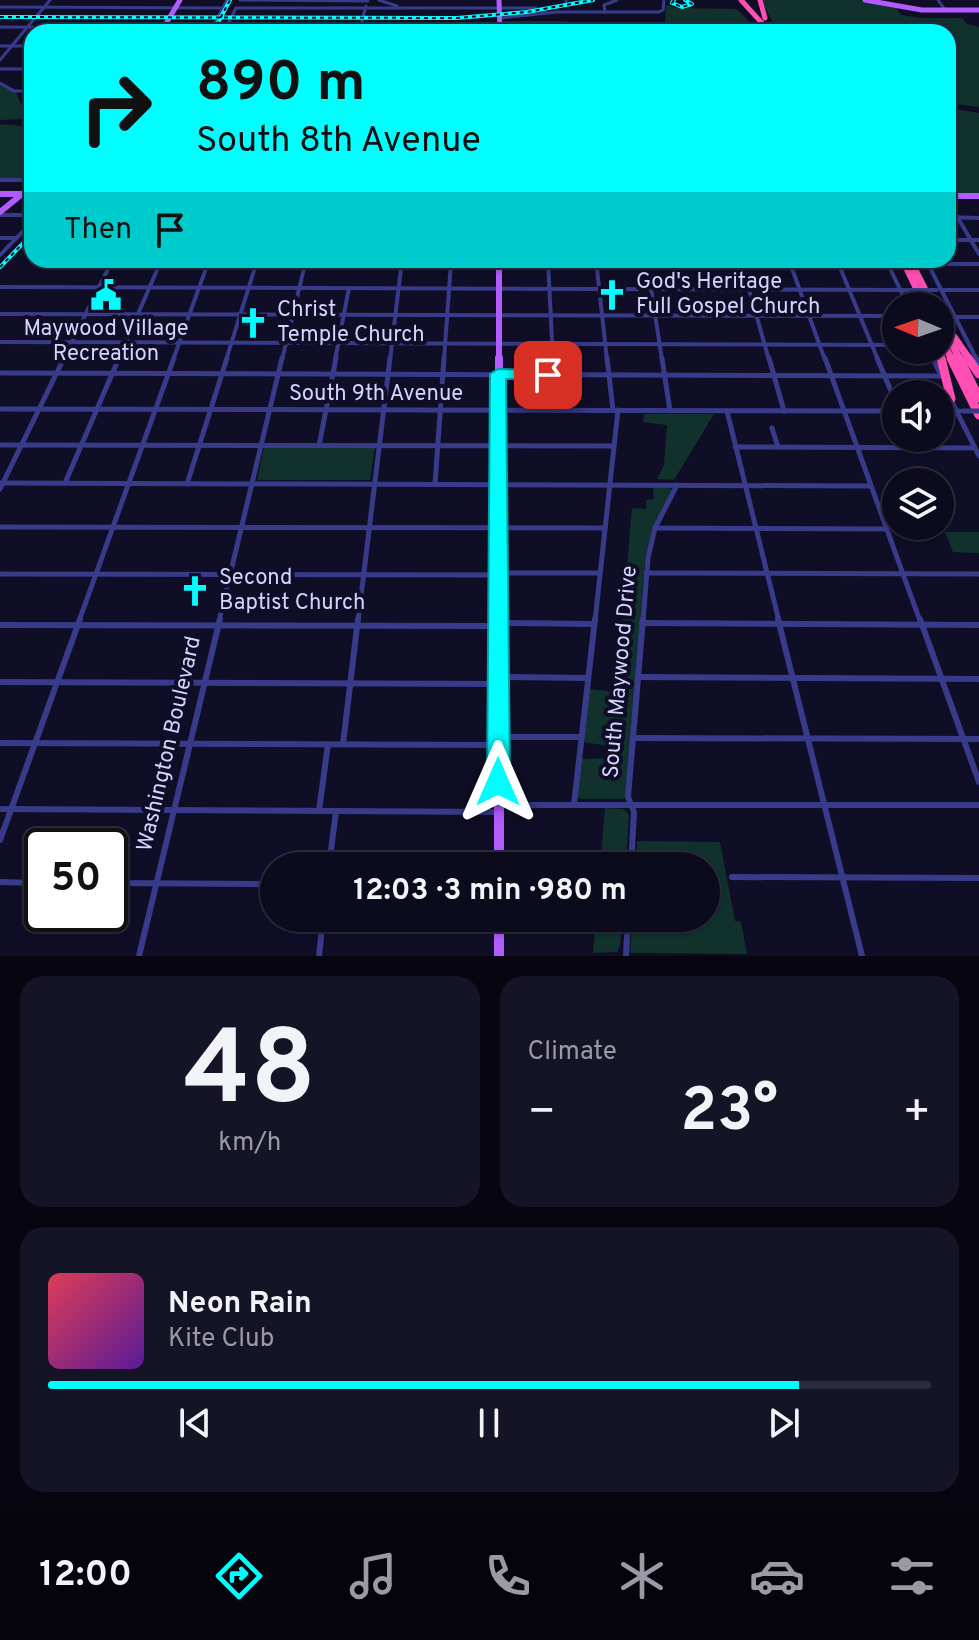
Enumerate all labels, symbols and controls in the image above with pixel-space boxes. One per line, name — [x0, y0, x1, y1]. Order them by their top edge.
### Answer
text: 890 m — [196, 50, 366, 120]
icon: right — [64, 56, 168, 160]
text: South 8th Avenue — [196, 119, 481, 165]
icon: arrive — [148, 208, 192, 252]
text: Then — [64, 212, 132, 249]
place label: God's Heritage Full Gospel Church — [636, 269, 820, 321]
public building icon: Maywood Village Recreation — [89, 278, 123, 312]
church icon: God's Heritage Full Gospel Church — [595, 278, 629, 312]
north arrow — [882, 292, 954, 364]
map controls — [882, 292, 954, 540]
place label: Christ Temple Church — [277, 297, 425, 349]
church icon: Christ Temple Church — [236, 306, 270, 340]
place label: Maywood Village Recreation — [23, 316, 189, 368]
pin — [514, 341, 582, 409]
icon: arrive — [526, 353, 570, 397]
button: sound — [882, 380, 954, 452]
street label: South 9th Avenue — [289, 381, 463, 408]
button: layers — [882, 468, 954, 540]
street label: South Maywood Drive — [598, 564, 644, 780]
place label: Second Baptist Church — [219, 565, 365, 617]
church icon: Second Baptist Church — [178, 574, 212, 608]
street label: Washington Boulevard — [132, 634, 208, 854]
position arrow — [456, 740, 540, 824]
speed limit sign: 50 — [24, 828, 128, 932]
text: 12:03 · 3 min · 980 m — [353, 873, 627, 910]
text: 48 — [184, 1009, 316, 1141]
text: Climate — [528, 1036, 617, 1069]
text: 23° — [680, 1076, 778, 1152]
text: − — [528, 1086, 556, 1142]
text: + — [903, 1086, 931, 1142]
text: km/h — [218, 1127, 281, 1160]
text: Neon Rain — [168, 1286, 312, 1323]
text: Kite Club — [168, 1323, 274, 1356]
icon: previous — [173, 1401, 217, 1445]
icon: pause — [467, 1401, 511, 1445]
icon: next — [762, 1401, 806, 1445]
icon: directions — [211, 1548, 267, 1604]
icon: music — [345, 1548, 401, 1604]
icon: phone — [480, 1548, 536, 1604]
icon: climate — [614, 1548, 670, 1604]
icon: car — [749, 1548, 805, 1604]
icon: filters — [884, 1548, 940, 1604]
text: 12:00 — [39, 1553, 132, 1599]

